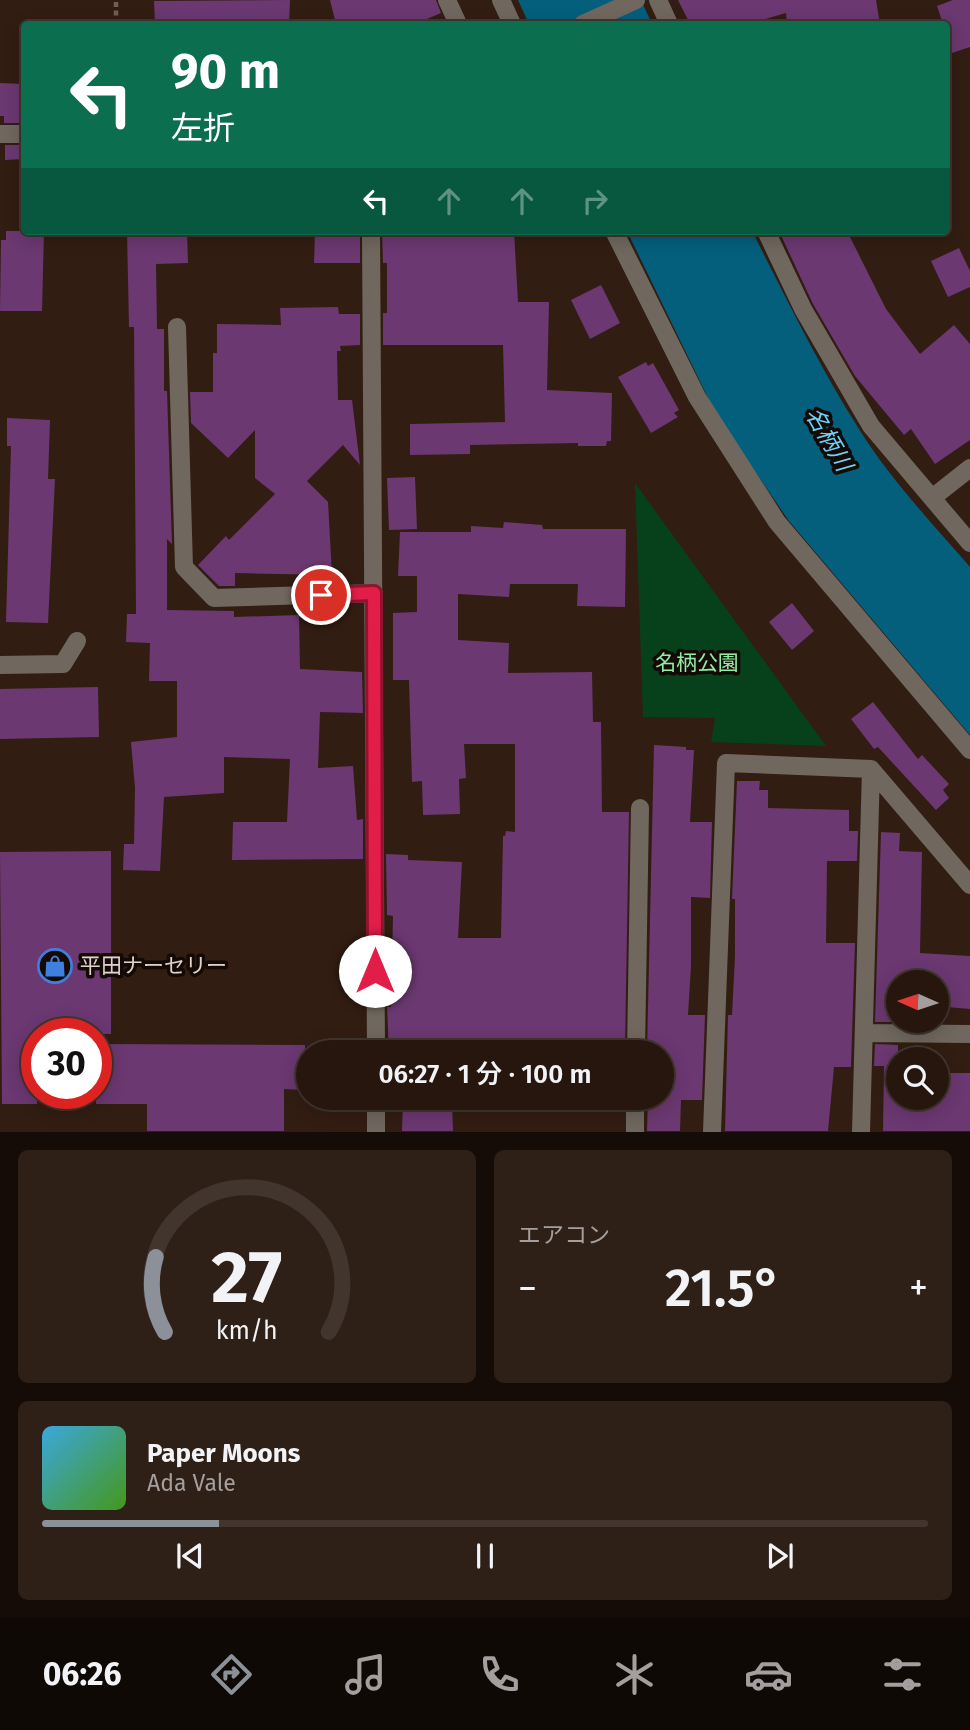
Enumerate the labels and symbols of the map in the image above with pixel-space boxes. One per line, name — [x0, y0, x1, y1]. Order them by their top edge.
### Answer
water label: 名柄川 — [800, 402, 860, 478]
pin — [291, 565, 351, 625]
park label: 名柄公園 — [655, 650, 739, 676]
position arrow — [338, 934, 412, 1008]
shop icon: 平田ナーセリー — [36, 947, 74, 985]
place label: 平田ナーセリー — [80, 953, 227, 979]
north arrow — [886, 970, 948, 1032]
speed limit sign: 30 — [21, 1018, 112, 1109]

